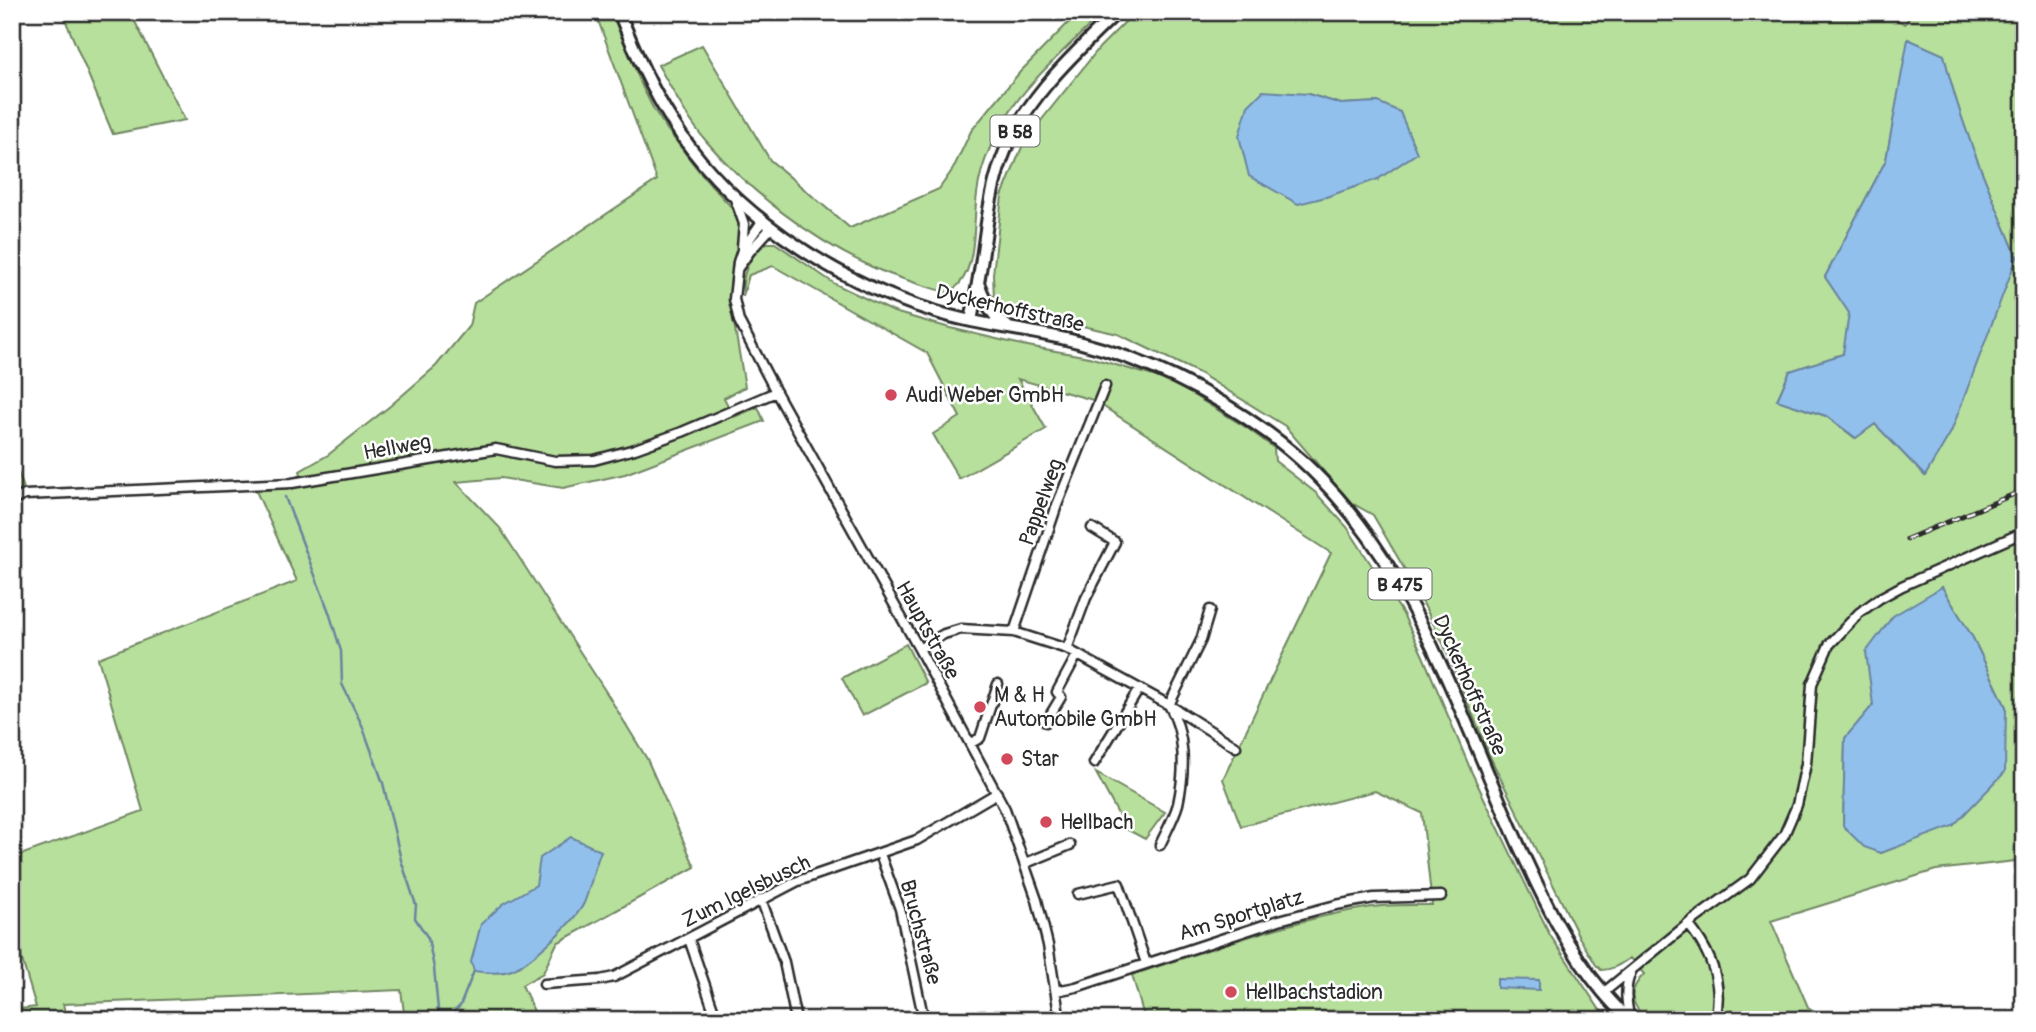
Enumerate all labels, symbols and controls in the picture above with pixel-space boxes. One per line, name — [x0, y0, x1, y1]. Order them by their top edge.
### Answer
road number: B 58 — [990, 116, 1040, 146]
street label: Dyckerhoffstraße — [933, 278, 1087, 339]
place label: Audi Weber GmbH — [905, 382, 1064, 409]
marker: Audi Weber GmbH — [883, 387, 899, 403]
street label: Hellweg — [361, 428, 433, 467]
street label: Pappelweg — [1013, 455, 1070, 549]
road number: B 475 — [1368, 568, 1432, 600]
street label: Hauptstraße — [889, 576, 966, 685]
street label: Dyckerhoffstraße — [1426, 611, 1513, 760]
place label: M & H Automobile GmbH — [994, 682, 1157, 733]
marker: M & H Automobile GmbH — [972, 699, 988, 715]
place label: Star — [1021, 746, 1059, 773]
marker: Star — [999, 751, 1015, 767]
place label: Hellbach — [1060, 809, 1133, 836]
marker: Hellbach — [1038, 814, 1054, 830]
street label: Zum Igelsbusch — [678, 849, 815, 934]
street label: Bruchstraße — [894, 877, 948, 988]
street label: Am Sportplatz — [1175, 884, 1307, 947]
place label: Hellbachstadion — [1245, 979, 1383, 1006]
marker: Hellbachstadion — [1223, 984, 1239, 1000]

